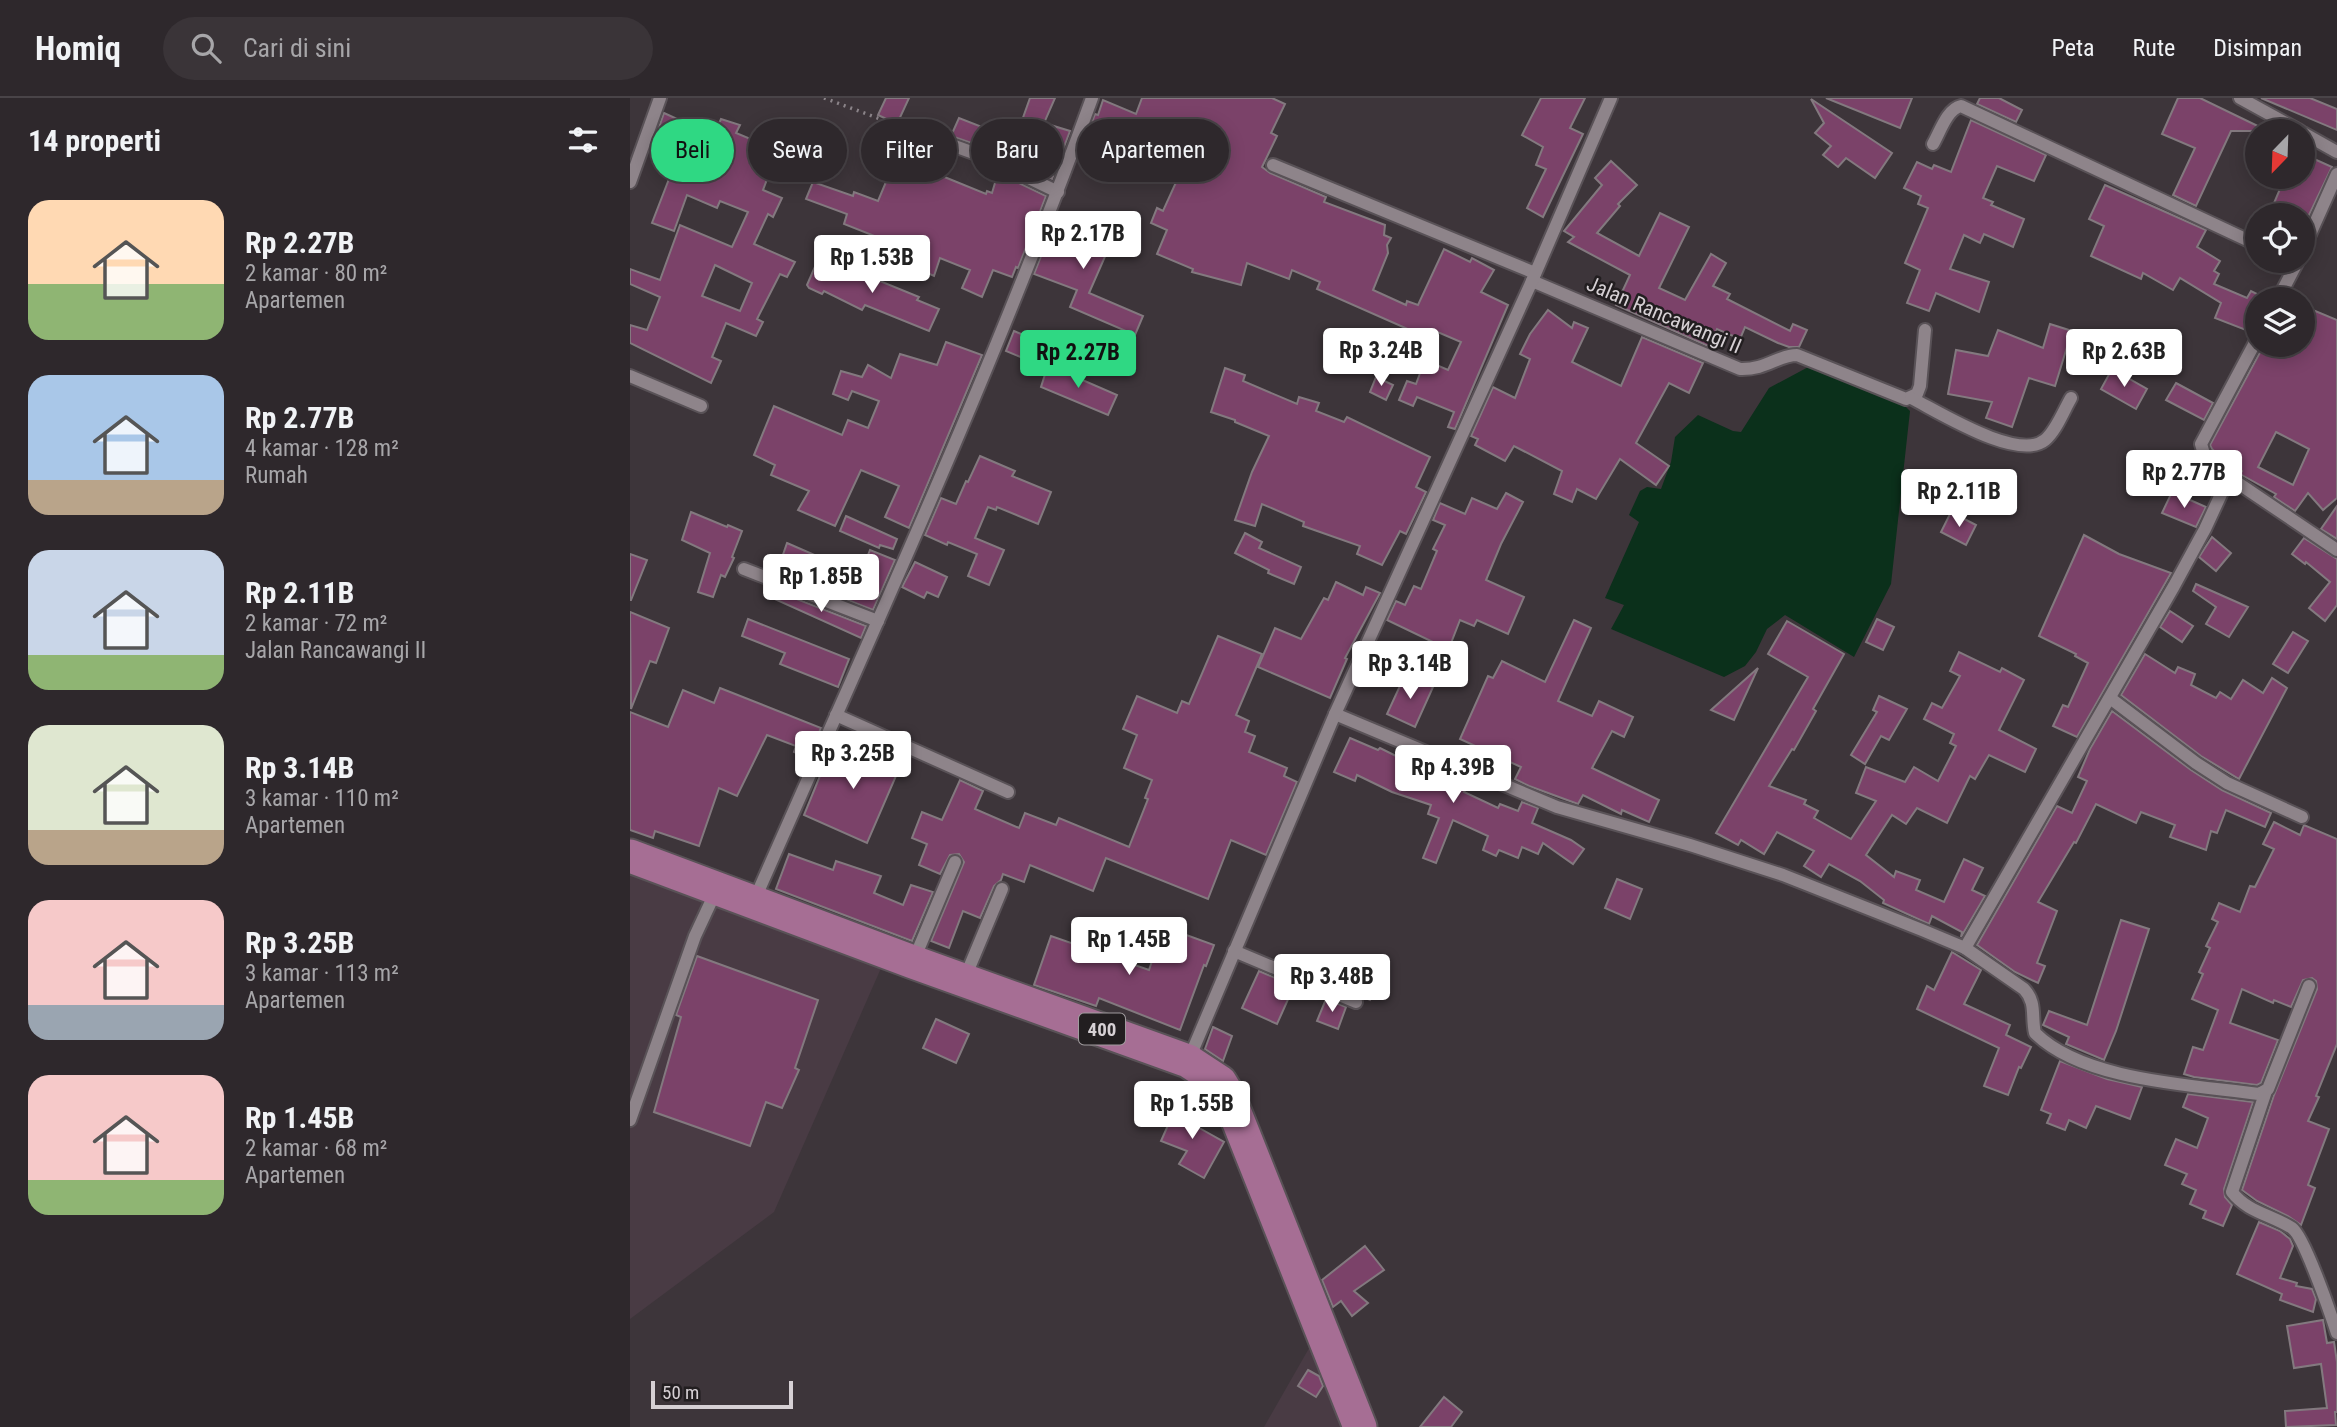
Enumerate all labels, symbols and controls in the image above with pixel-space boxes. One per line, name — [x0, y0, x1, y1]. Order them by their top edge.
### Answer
search box — [163, 17, 653, 80]
text: Homiq — [35, 29, 121, 68]
icon: search — [187, 29, 225, 67]
text: Cari di sini — [243, 33, 351, 63]
text: Peta — [2052, 34, 2095, 62]
text: Rute — [2133, 34, 2175, 62]
text: Disimpan — [2213, 34, 2302, 62]
chip: Beli — [651, 119, 734, 182]
chip: Sewa — [748, 119, 847, 182]
chip: Filter — [861, 119, 957, 182]
chip: Baru — [971, 119, 1063, 182]
chip: Apartemen — [1077, 119, 1229, 182]
north arrow — [2245, 119, 2315, 189]
map controls — [2245, 119, 2315, 357]
icon: filters — [564, 121, 602, 159]
text: 14 properti — [28, 123, 161, 158]
button: locate — [2245, 203, 2315, 273]
pin: Rp 2.17B — [1011, 212, 1155, 271]
text: Rp 2.17B — [1041, 220, 1125, 247]
text: Rp 2.27B — [245, 225, 354, 260]
icon: home — [84, 228, 168, 312]
pin: Rp 1.53B — [800, 236, 944, 295]
text: Rp 1.53B — [830, 244, 914, 271]
text: 2 kamar · 80 m² — [245, 260, 387, 287]
street label: Jalan Rancawangi II — [1583, 272, 1745, 358]
text: Apartemen — [245, 287, 345, 314]
button: layers — [2245, 287, 2315, 357]
pin: Rp 3.24B — [1309, 328, 1453, 388]
pin: Rp 2.27B — [1006, 330, 1150, 390]
pin: Rp 2.63B — [2052, 330, 2196, 389]
text: Rp 3.24B — [1339, 337, 1423, 364]
text: Rp 2.63B — [2082, 338, 2166, 365]
text: Rp 2.27B — [1036, 339, 1120, 366]
text: Rp 2.77B — [245, 400, 354, 435]
icon: home — [84, 403, 168, 487]
text: 4 kamar · 128 m² — [245, 435, 399, 462]
pin: Rp 2.77B — [2112, 450, 2256, 510]
text: Rp 2.77B — [2142, 459, 2226, 486]
text: Rumah — [245, 462, 308, 489]
pin: Rp 2.11B — [1887, 470, 2031, 529]
text: Rp 2.11B — [1917, 478, 2001, 505]
pin: Rp 1.85B — [749, 554, 893, 614]
text: Rp 1.85B — [779, 563, 863, 590]
text: Rp 2.11B — [245, 575, 354, 610]
icon: home — [84, 578, 168, 662]
text: 2 kamar · 72 m² — [245, 610, 387, 637]
text: Jalan Rancawangi II — [245, 637, 426, 664]
pin: Rp 3.14B — [1338, 642, 1482, 701]
text: Rp 3.14B — [1368, 650, 1452, 677]
pin: Rp 3.25B — [781, 732, 925, 791]
text: Rp 3.25B — [811, 740, 895, 767]
pin: Rp 4.39B — [1381, 746, 1525, 805]
text: Rp 3.14B — [245, 750, 354, 785]
icon: home — [84, 753, 168, 837]
text: Rp 4.39B — [1411, 754, 1495, 781]
text: 3 kamar · 110 m² — [245, 785, 399, 812]
text: Apartemen — [245, 812, 345, 839]
pin: Rp 1.45B — [1057, 918, 1201, 977]
text: Rp 3.25B — [245, 925, 354, 960]
text: Rp 1.45B — [1087, 926, 1171, 953]
icon: home — [84, 928, 168, 1012]
pin: Rp 3.48B — [1260, 954, 1404, 1014]
text: 3 kamar · 113 m² — [245, 960, 399, 987]
text: Rp 3.48B — [1290, 963, 1374, 990]
text: Apartemen — [245, 987, 345, 1014]
road number: 400 — [1079, 1014, 1125, 1044]
pin: Rp 1.55B — [1120, 1082, 1264, 1141]
text: Rp 1.55B — [1150, 1090, 1234, 1117]
text: Rp 1.45B — [245, 1100, 354, 1135]
icon: home — [84, 1103, 168, 1187]
text: 2 kamar · 68 m² — [245, 1135, 387, 1162]
text: Apartemen — [245, 1162, 345, 1189]
scale bar — [651, 1378, 793, 1410]
text: 50 m — [662, 1381, 699, 1404]

